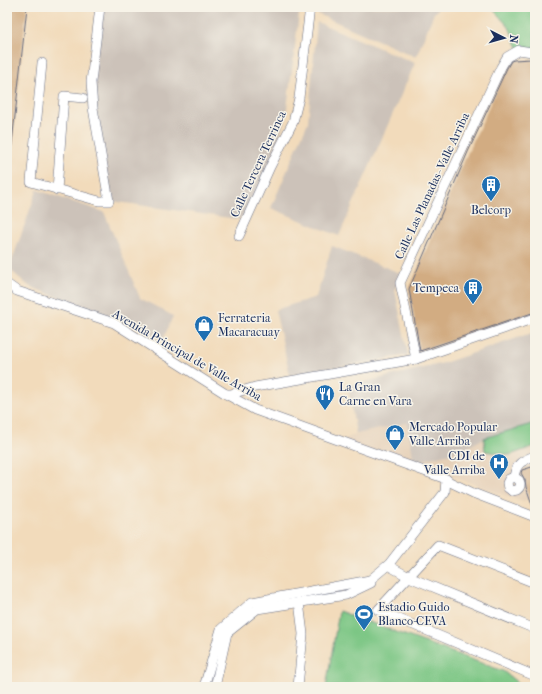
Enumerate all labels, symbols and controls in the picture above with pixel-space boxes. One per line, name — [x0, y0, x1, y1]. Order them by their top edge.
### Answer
north arrow — [484, 18, 524, 58]
text: N — [506, 34, 520, 44]
street label: Calle Tercera Terrinca — [227, 108, 289, 219]
street label: Calle Las Planadas- Valle Arriba — [392, 110, 472, 262]
building icon: Belcorp — [480, 174, 502, 202]
place label: Belcorp — [471, 203, 512, 217]
building icon: Tempeca — [462, 277, 484, 305]
place label: Tempeca — [413, 281, 459, 295]
street label: Avenida Principal de Valle Arriba — [109, 306, 264, 404]
place label: Ferrateria Macaracuay — [218, 311, 280, 339]
shop icon: Ferrateria Macaracuay — [193, 314, 215, 342]
place label: La Gran Carne en Vara — [339, 380, 412, 408]
restaurant icon: La Gran Carne en Vara — [314, 383, 336, 411]
place label: Mercado Popular Valle Arriba — [408, 420, 498, 448]
shop icon: Mercado Popular Valle Arriba — [384, 423, 406, 451]
place label: CDI de Valle Arriba — [423, 449, 485, 477]
hospital icon: CDI de Valle Arriba — [488, 452, 510, 480]
place label: Estadio Guido Blanco-CEVA — [378, 600, 450, 628]
sports icon: Estadio Guido Blanco-CEVA — [353, 603, 375, 631]

